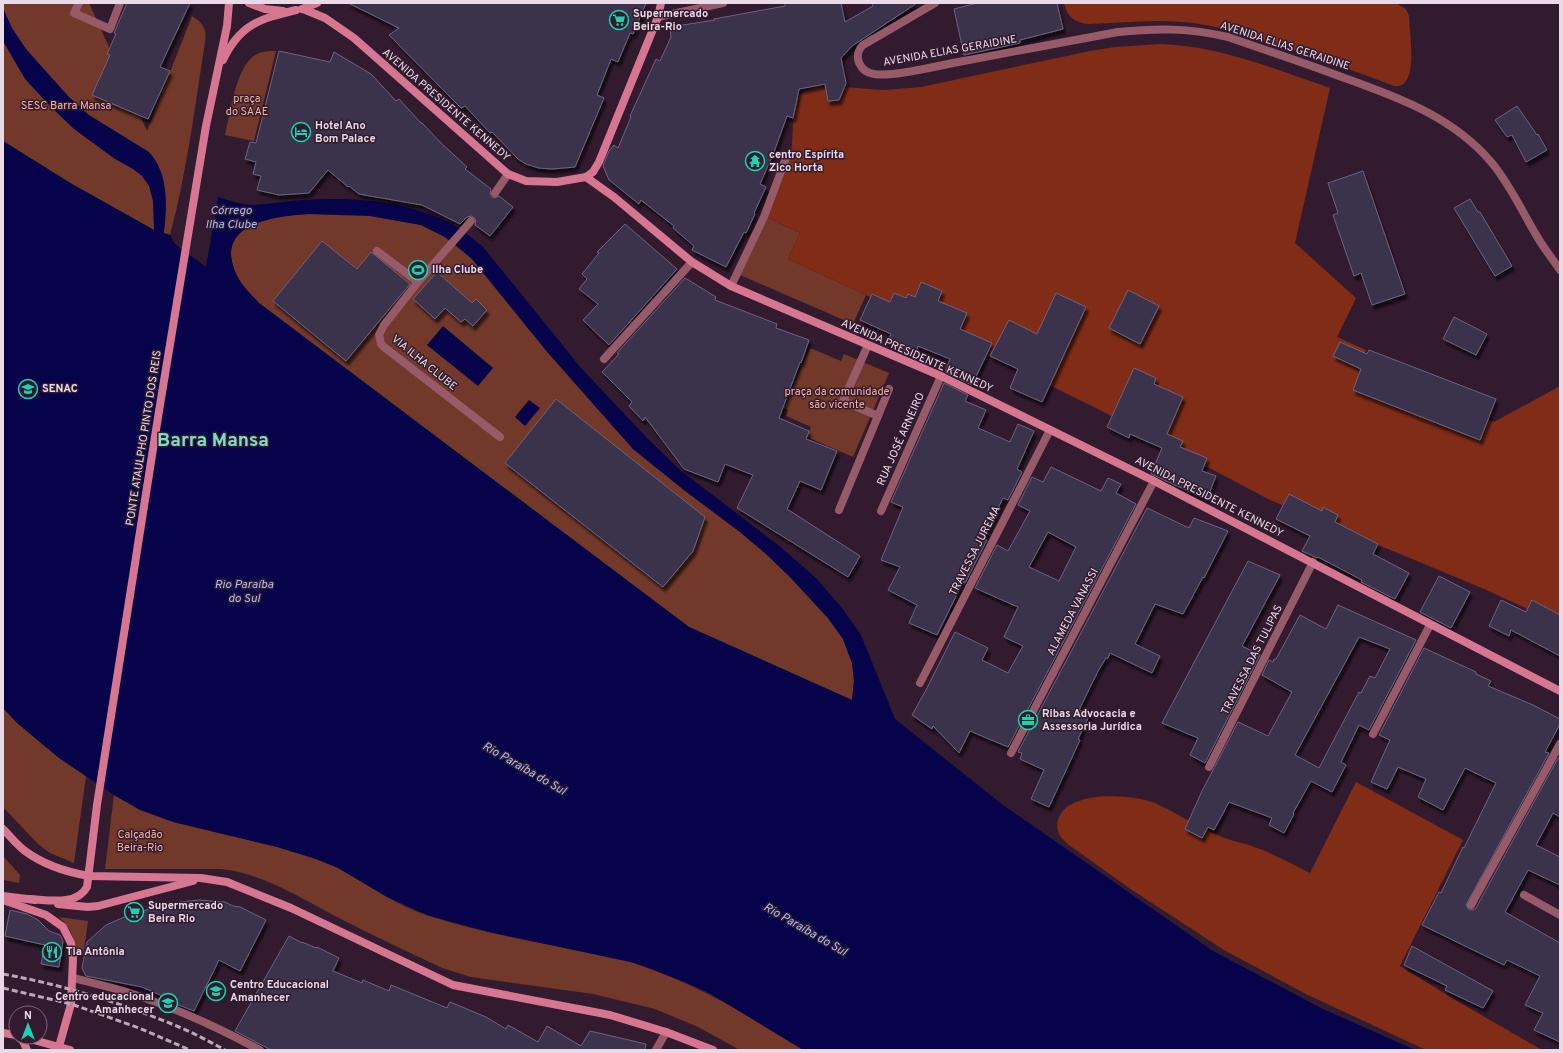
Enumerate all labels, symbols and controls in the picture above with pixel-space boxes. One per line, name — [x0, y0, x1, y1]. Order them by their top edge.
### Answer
place label: Supermercado Beira-Rio — [633, 7, 708, 34]
supermarket icon: Supermercado Beira-Rio — [608, 9, 630, 31]
street label: AVENIDA ELIAS GERAIDINE — [1218, 18, 1352, 74]
street label: AVENIDA ELIAS GERAIDINE — [882, 32, 1018, 70]
street label: AVENIDA PRESIDENTE KENNEDY — [379, 46, 513, 164]
park label: praça do SAAE — [226, 92, 268, 119]
park label: SESC Barra Mansa — [21, 99, 112, 113]
place label: Hotel Ano Bom Palace — [315, 119, 376, 146]
hotel icon: Hotel Ano Bom Palace — [290, 121, 312, 143]
place label: centro Espírita Zico Horta — [769, 148, 844, 175]
temple icon: centro Espírita Zico Horta — [744, 150, 766, 172]
water label: Córrego Ilha Clube — [205, 203, 258, 233]
sports icon: Ilha Clube — [407, 259, 429, 281]
place label: Ilha Clube — [432, 263, 483, 277]
street label: AVENIDA PRESIDENTE KENNEDY — [839, 316, 995, 396]
street label: VIA ILHA CLUBE — [388, 332, 460, 394]
street label: PONTE ATAULPHO PINTO DOS REIS — [123, 349, 165, 527]
school or university icon: SENAC — [17, 378, 39, 400]
place label: SENAC — [42, 382, 78, 396]
park label: praça da comunidade são vicente — [785, 385, 890, 412]
street label: RUA JOSÉ ARNEIRO — [873, 390, 928, 488]
district label: Barra Mansa — [157, 429, 269, 453]
street label: AVENIDA PRESIDENTE KENNEDY — [1132, 453, 1286, 541]
street label: TRAVESSA JUREMA — [946, 504, 1004, 598]
street label: ALAMEDA VANASSI — [1044, 566, 1102, 658]
water label: Rio Paraíba do Sul — [214, 577, 274, 607]
street label: TRAVESSA DAS TULIPAS — [1218, 603, 1286, 717]
place label: Ribas Advocacia e Assessoria Jurídica — [1042, 707, 1142, 734]
office icon: Ribas Advocacia e Assessoria Jurídica — [1017, 709, 1039, 731]
water label: Rio Paraíba do Sul — [479, 739, 569, 800]
park label: Calçadão Beira-Rio — [117, 828, 163, 855]
place label: Supermercado Beira Rio — [148, 899, 223, 926]
water label: Rio Paraíba do Sul — [760, 900, 850, 961]
supermarket icon: Supermercado Beira Rio — [123, 901, 145, 923]
restaurant icon: Tia Antônia — [41, 941, 63, 963]
place label: Tia Antônia — [66, 945, 125, 959]
place label: Centro Educacional Amanhecer — [230, 978, 329, 1005]
school or university icon: Centro Educacional Amanhecer — [205, 980, 227, 1002]
place label: Centro educacional Amanhecer — [55, 990, 154, 1017]
school or university icon: Centro educacional Amanhecer — [157, 992, 179, 1014]
north arrow — [8, 1005, 48, 1045]
text: N — [24, 1009, 32, 1023]

